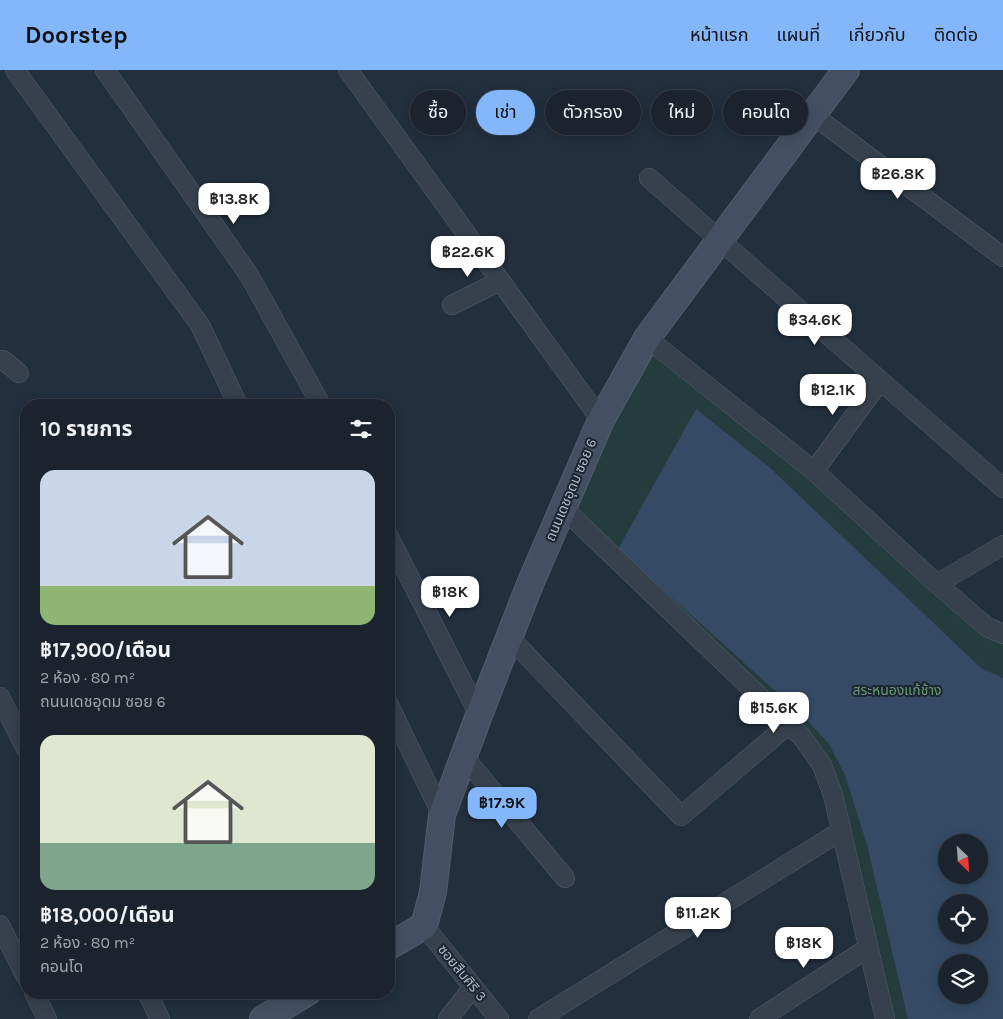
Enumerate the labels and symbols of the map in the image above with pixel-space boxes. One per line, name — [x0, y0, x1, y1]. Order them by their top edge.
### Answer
pin: ฿26.8K — [857, 158, 939, 200]
pin: ฿13.8K — [193, 182, 275, 225]
pin: ฿22.6K — [427, 236, 509, 278]
pin: ฿34.6K — [774, 304, 856, 346]
pin: ฿12.1K — [792, 374, 874, 416]
street label: ถนนเดชอุดม ซอย 6 — [542, 436, 600, 544]
pin: ฿18K — [420, 576, 480, 618]
park label: สระหนองแก้ช้าง — [852, 682, 942, 699]
pin: ฿15.6K — [733, 692, 815, 734]
pin: ฿17.9K — [461, 786, 543, 829]
north arrow — [938, 834, 988, 884]
pin: ฿11.2K — [657, 896, 739, 939]
pin: ฿18K — [774, 926, 834, 969]
street label: ซอยสืบศิริ 3 — [434, 941, 490, 1005]

